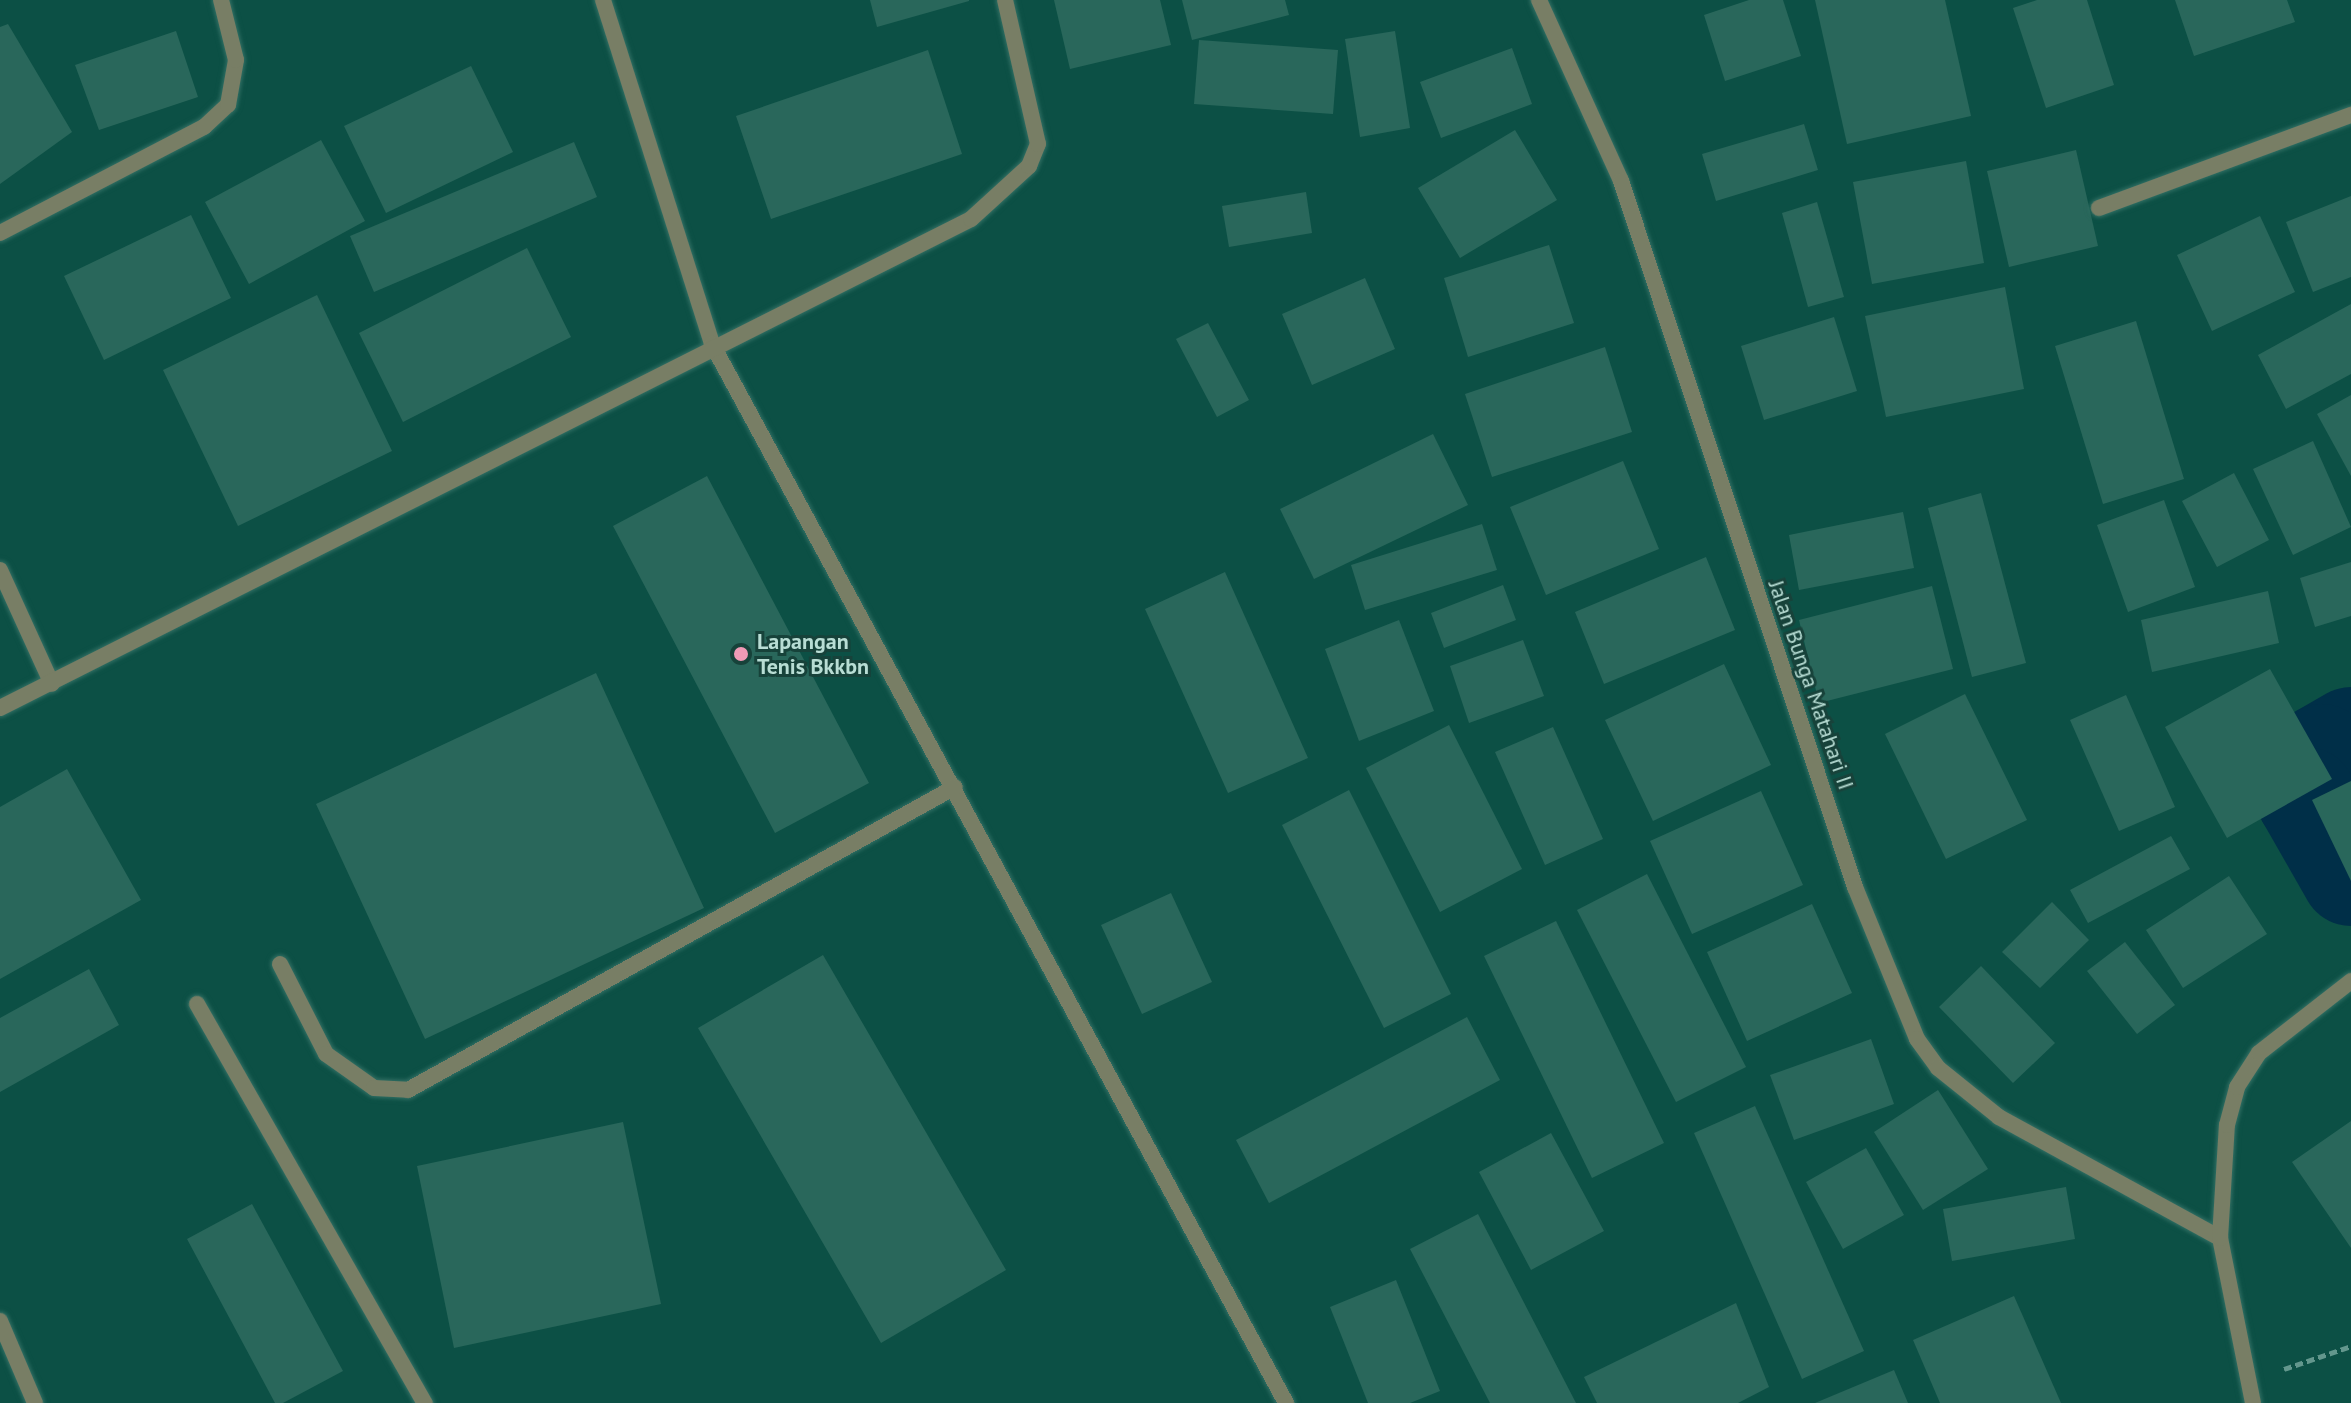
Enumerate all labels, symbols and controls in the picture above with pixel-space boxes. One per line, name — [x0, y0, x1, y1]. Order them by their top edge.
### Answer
street label: Jalan Bunga Matahari II — [1763, 577, 1859, 793]
place label: Lapangan Tenis Bkkbn — [757, 628, 869, 680]
marker: Lapangan Tenis Bkkbn — [732, 645, 750, 663]

